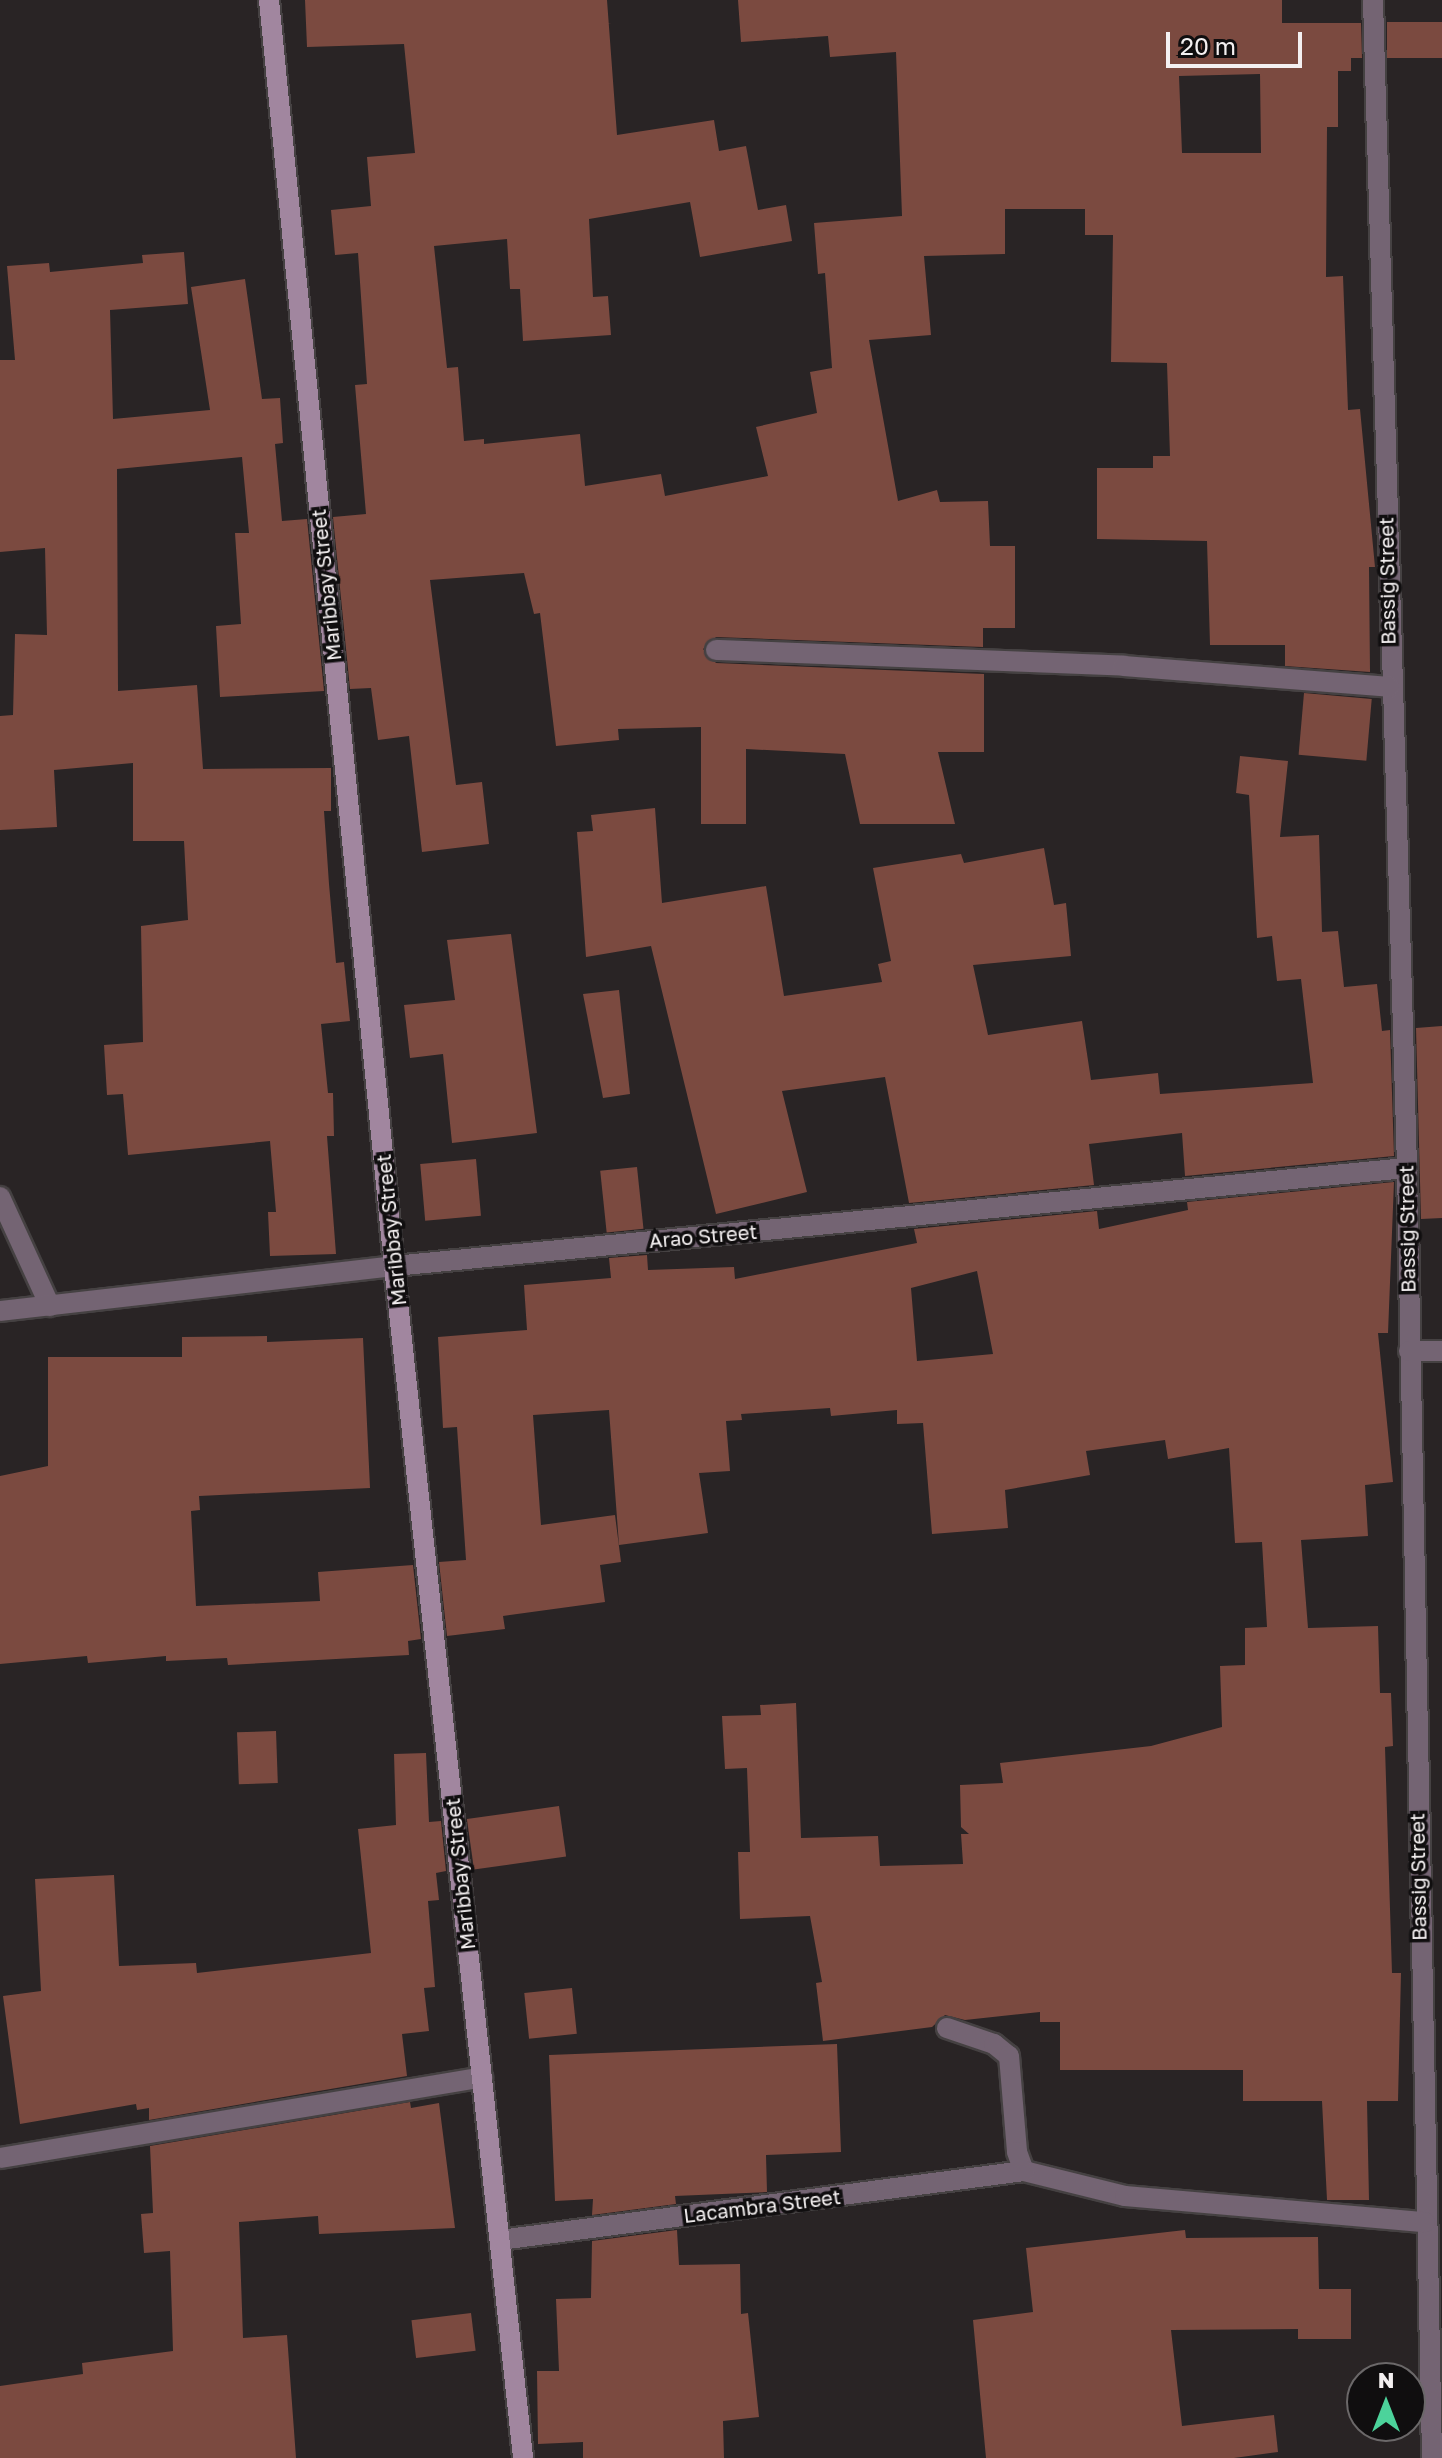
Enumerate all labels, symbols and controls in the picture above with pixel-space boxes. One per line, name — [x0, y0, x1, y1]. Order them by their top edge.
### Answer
scale bar — [1170, 16, 1306, 66]
text: 20 m — [1180, 31, 1236, 60]
street label: Maribbay Street — [306, 508, 346, 662]
street label: Bassig Street — [1374, 517, 1400, 645]
street label: Maribbay Street — [371, 1153, 411, 1307]
street label: Bassig Street — [1394, 1165, 1420, 1293]
street label: Arao Street — [648, 1219, 758, 1253]
street label: Maribbay Street — [440, 1797, 480, 1951]
street label: Bassig Street — [1405, 1813, 1431, 1941]
street label: Lacambra Street — [682, 2184, 842, 2228]
north arrow — [1346, 2362, 1426, 2442]
text: N — [1378, 2366, 1394, 2393]

